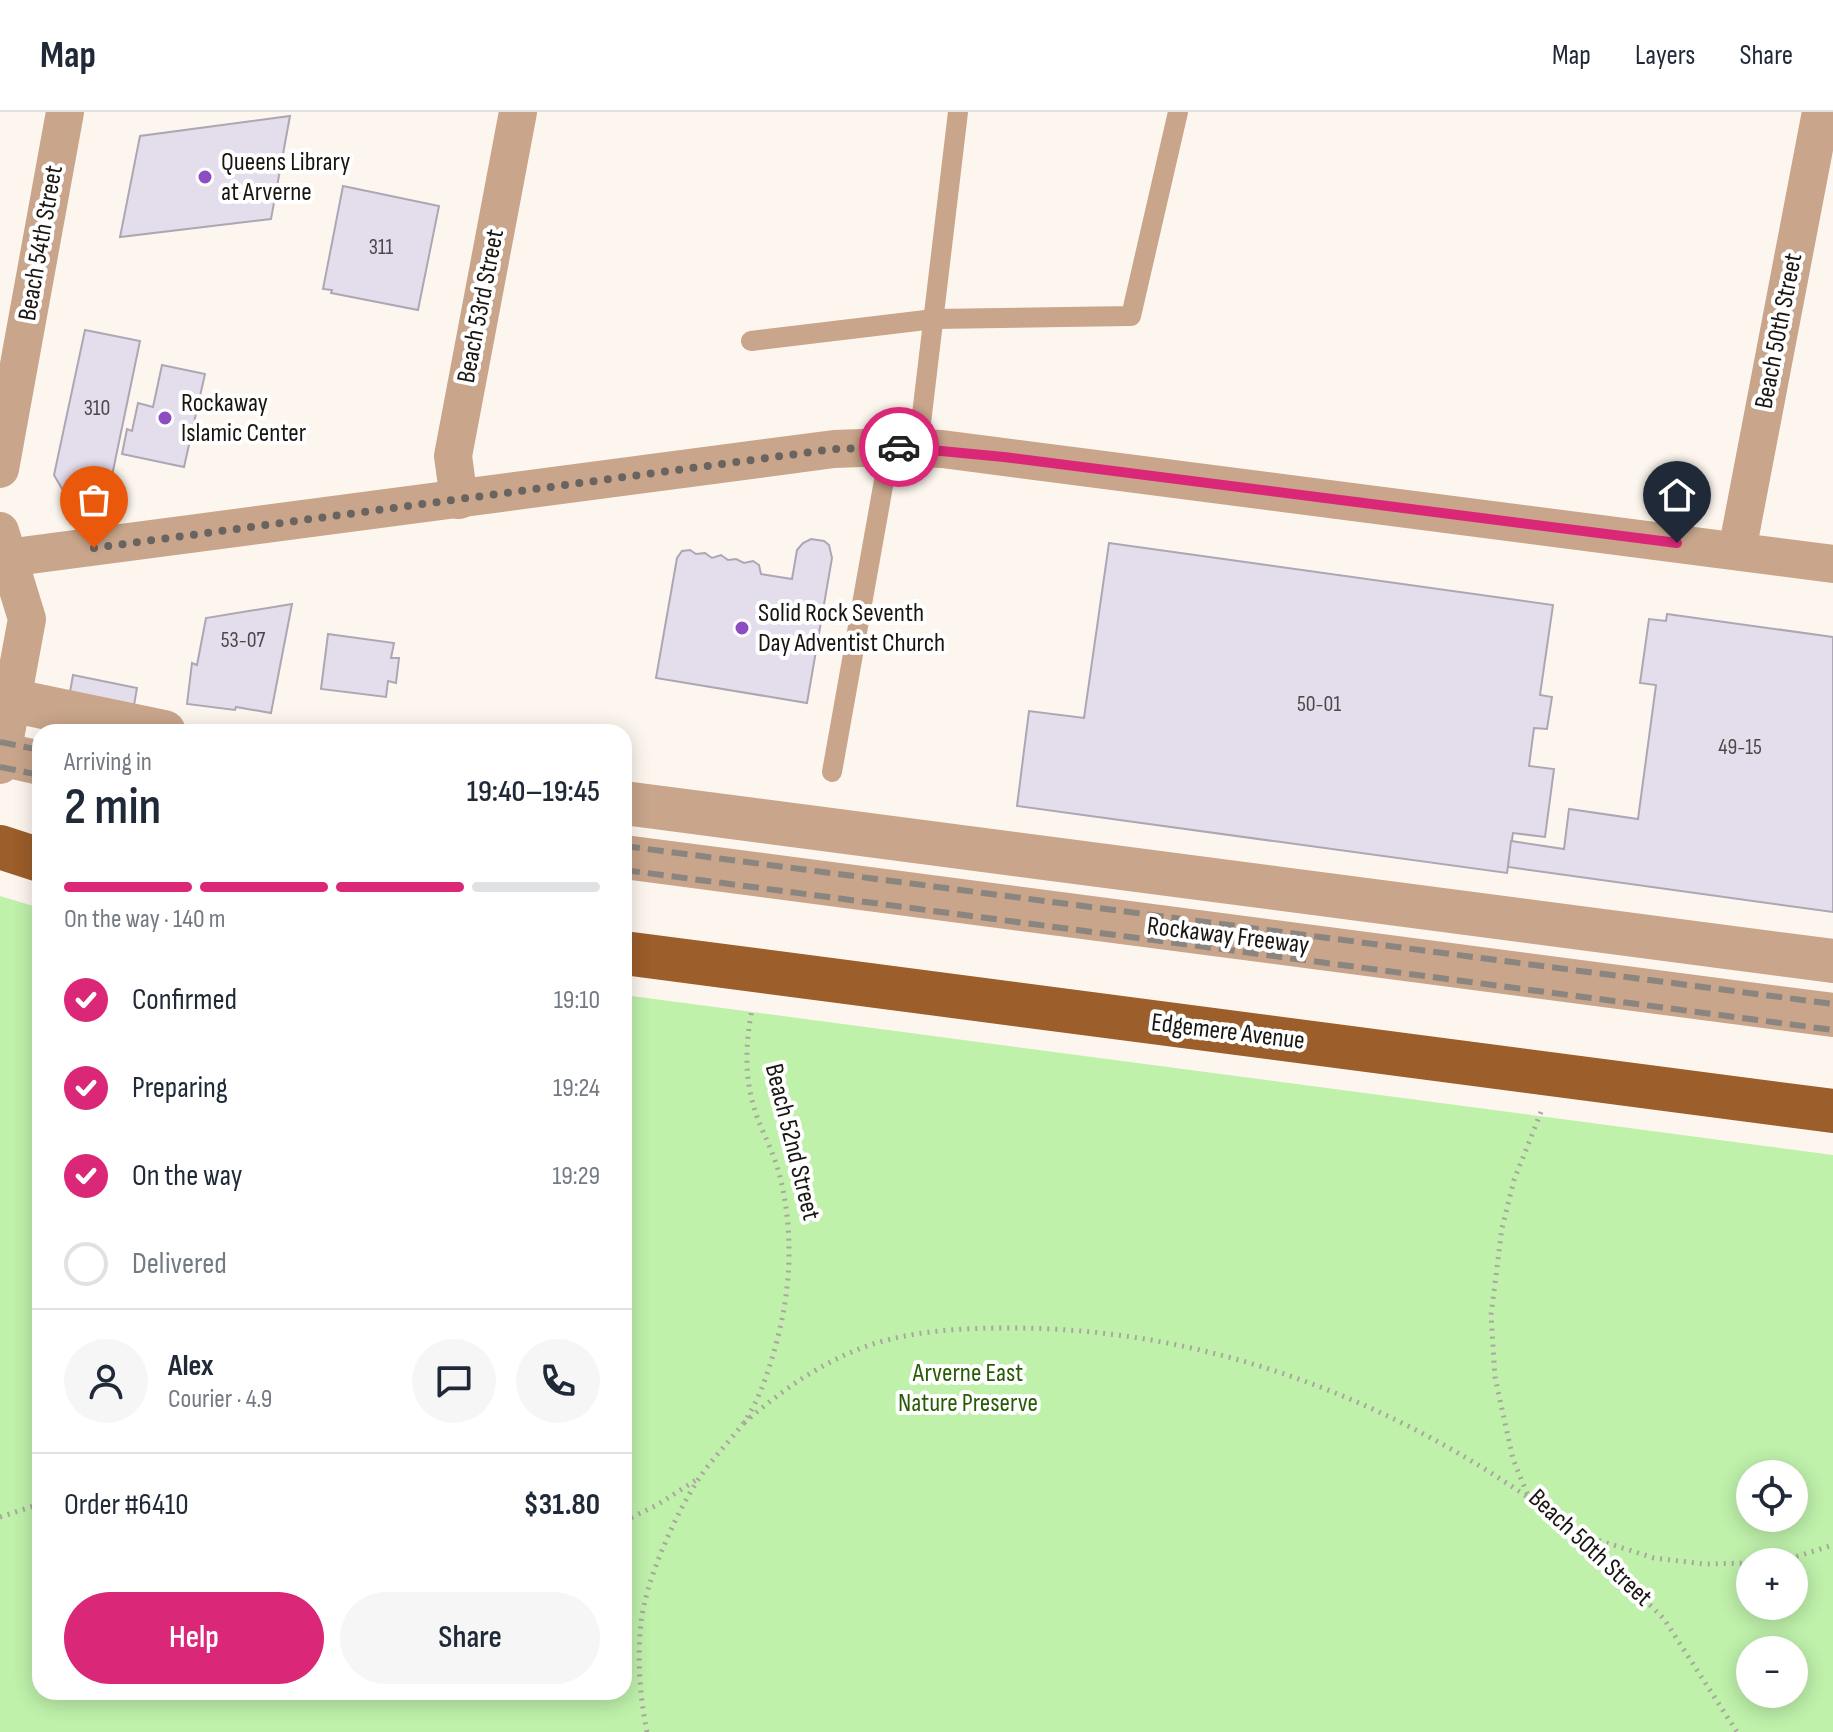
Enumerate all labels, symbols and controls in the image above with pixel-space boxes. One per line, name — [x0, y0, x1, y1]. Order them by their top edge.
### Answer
text: Map — [40, 33, 96, 78]
text: Map — [1552, 39, 1591, 72]
text: Layers — [1635, 39, 1695, 72]
text: Share — [1739, 39, 1793, 72]
place label: Queens Library at Arverne — [221, 147, 350, 208]
street label: Beach 54th Street — [12, 163, 70, 323]
marker: Queens Library at Arverne — [196, 168, 214, 186]
street label: Beach 53rd Street — [451, 226, 511, 385]
house number: 311 — [369, 234, 394, 261]
street label: Beach 50th Street — [1749, 251, 1809, 411]
place label: Rockaway Islamic Center — [181, 388, 307, 449]
house number: 310 — [84, 395, 110, 422]
courier — [859, 407, 939, 487]
marker: Rockaway Islamic Center — [156, 409, 174, 427]
icon: car — [877, 425, 921, 469]
pin — [1643, 461, 1711, 543]
pin — [60, 466, 128, 548]
icon: home — [1655, 473, 1699, 517]
icon: bag — [72, 478, 116, 522]
place label: Solid Rock Seventh Day Adventist Church — [758, 598, 945, 659]
marker: Solid Rock Seventh Day Adventist Church — [733, 619, 751, 637]
house number: 53-07 — [221, 627, 266, 654]
house number: 50-01 — [1297, 691, 1341, 718]
house number: 49-15 — [1718, 734, 1762, 761]
text: Arriving in — [64, 747, 152, 778]
text: 19:40–19:45 — [467, 774, 600, 810]
text: 2 min — [64, 776, 161, 839]
text: On the way · 140 m — [64, 904, 226, 935]
street label: Rockaway Freeway — [1145, 911, 1311, 961]
icon: check — [64, 978, 108, 1022]
text: Confirmed — [132, 982, 237, 1018]
text: 19:10 — [554, 985, 600, 1016]
street label: Edgemere Avenue — [1149, 1007, 1307, 1057]
street label: Beach 52nd Street — [758, 1061, 826, 1223]
icon: check — [64, 1066, 108, 1110]
text: Preparing — [132, 1070, 228, 1106]
text: 19:24 — [553, 1073, 600, 1104]
icon: check — [64, 1154, 108, 1198]
text: On the way — [132, 1158, 242, 1194]
text: 19:29 — [552, 1161, 600, 1192]
text: Delivered — [132, 1246, 227, 1282]
button: person — [64, 1339, 148, 1423]
button: chat — [412, 1339, 496, 1423]
button: phone — [516, 1339, 600, 1423]
text: Alex — [168, 1348, 214, 1384]
park label: Arverne East Nature Preserve — [898, 1358, 1038, 1419]
text: Courier · 4.9 — [168, 1384, 272, 1415]
map controls — [1736, 1460, 1808, 1708]
button: locate — [1736, 1460, 1808, 1532]
street label: Beach 50th Street — [1522, 1483, 1658, 1613]
text: Order #6410 — [64, 1487, 189, 1523]
text: $31.80 — [524, 1487, 600, 1523]
button: + — [1736, 1548, 1808, 1620]
button: Help — [64, 1592, 324, 1684]
button: Share — [340, 1592, 600, 1684]
button: − — [1736, 1636, 1808, 1708]

